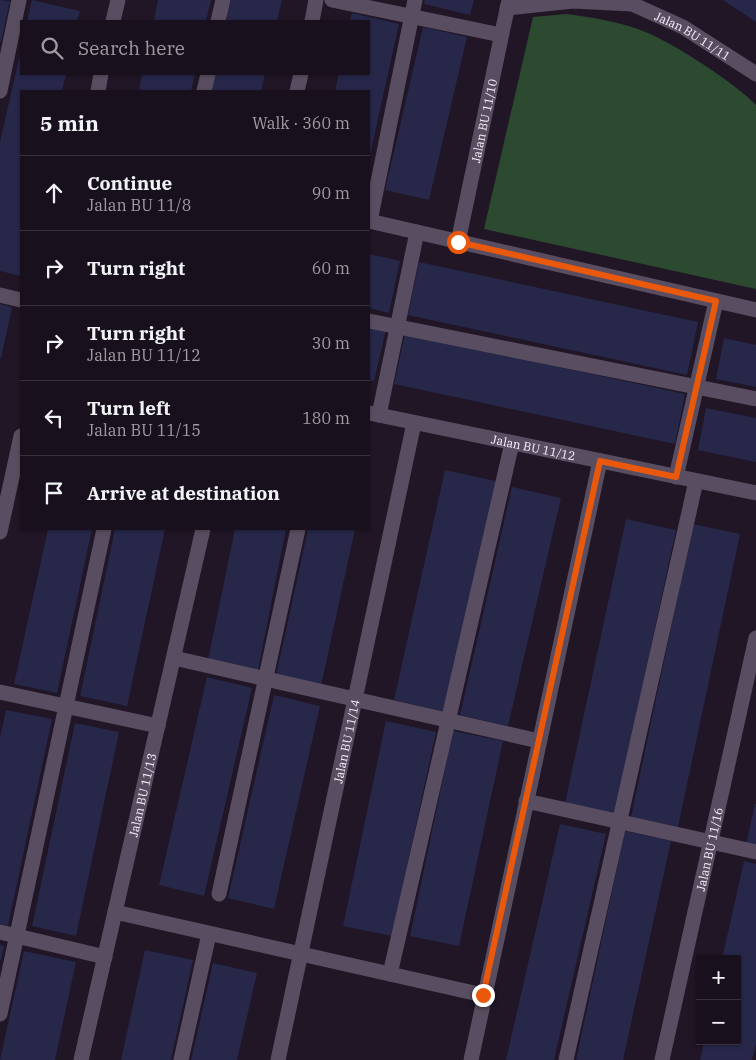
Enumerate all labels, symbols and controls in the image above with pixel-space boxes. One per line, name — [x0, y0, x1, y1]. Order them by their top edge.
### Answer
street label: Jalan BU 11/11 — [652, 8, 734, 63]
search box — [20, 20, 370, 75]
icon: search — [38, 34, 66, 62]
text: Search here — [78, 36, 185, 60]
street label: Jalan BU 11/10 — [467, 77, 500, 164]
text: 5 min — [40, 109, 99, 137]
text: Walk · 360 m — [252, 113, 350, 133]
text: Continue — [87, 171, 172, 195]
icon: ahead — [40, 179, 68, 207]
text: 90 m — [312, 183, 350, 203]
text: Jalan BU 11/8 — [87, 195, 191, 215]
route start — [447, 231, 470, 254]
icon: right — [40, 254, 68, 282]
text: Turn right — [87, 256, 185, 280]
text: 60 m — [312, 258, 350, 278]
text: Turn right — [87, 321, 185, 345]
icon: right — [40, 329, 68, 357]
text: 30 m — [312, 333, 350, 353]
text: Jalan BU 11/12 — [87, 345, 201, 365]
text: Turn left — [87, 396, 170, 420]
icon: left — [40, 404, 68, 432]
text: 180 m — [302, 408, 350, 428]
text: Jalan BU 11/15 — [87, 420, 201, 440]
street label: Jalan BU 11/12 — [490, 431, 577, 463]
icon: arrive — [40, 479, 68, 507]
text: Arrive at destination — [87, 481, 280, 505]
street label: Jalan BU 11/14 — [330, 698, 362, 785]
street label: Jalan BU 11/13 — [125, 752, 159, 838]
street label: Jalan BU 11/16 — [692, 806, 726, 893]
map controls — [696, 955, 741, 1045]
button: + — [696, 955, 741, 1000]
route end — [472, 984, 495, 1007]
button: − — [696, 1000, 741, 1045]

